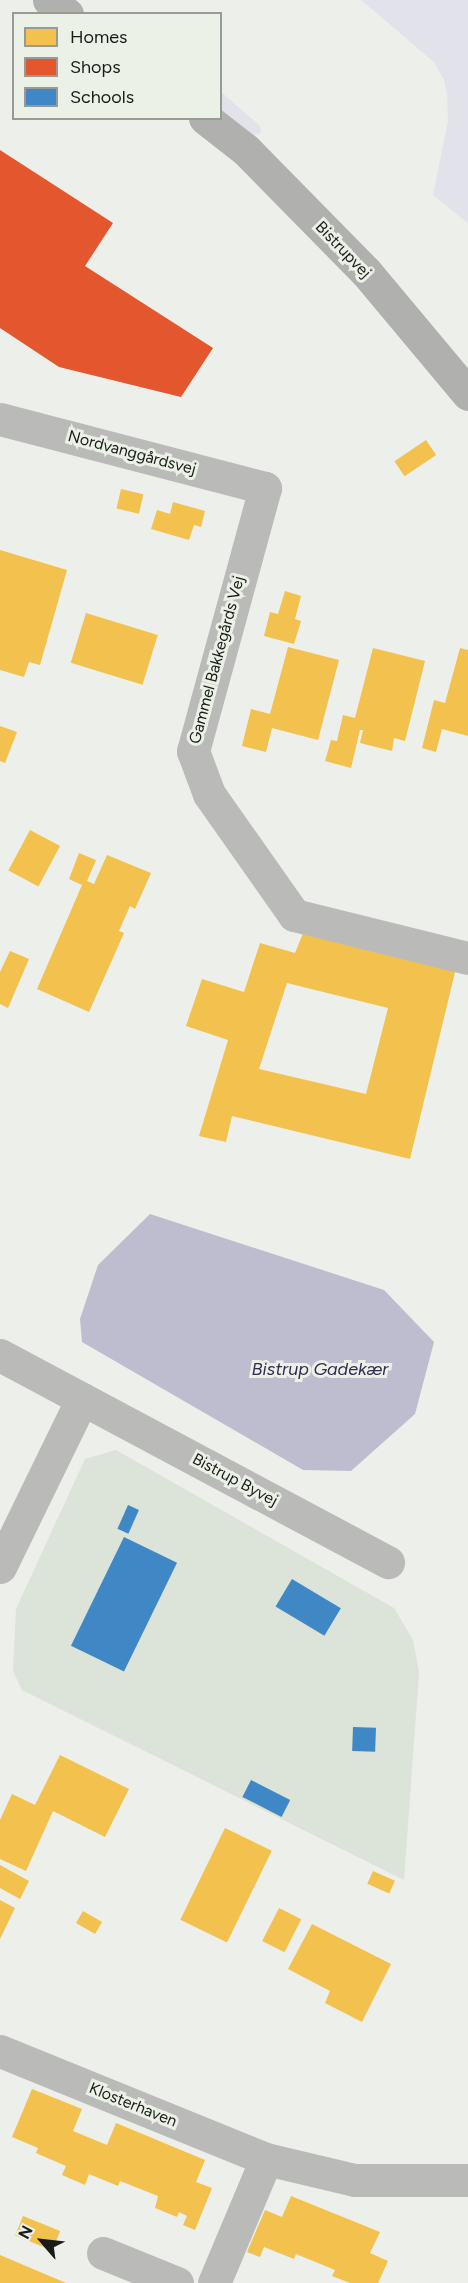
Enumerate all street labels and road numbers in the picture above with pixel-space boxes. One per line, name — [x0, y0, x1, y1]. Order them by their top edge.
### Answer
street label: Bistrupvej — [311, 218, 375, 282]
street label: Nordvanggårdsvej — [66, 427, 198, 479]
street label: Gammel Bakkegårds Vej — [185, 574, 249, 746]
street label: Bistrup Byvej — [189, 1449, 281, 1511]
street label: Klosterhaven — [86, 2079, 180, 2131]

